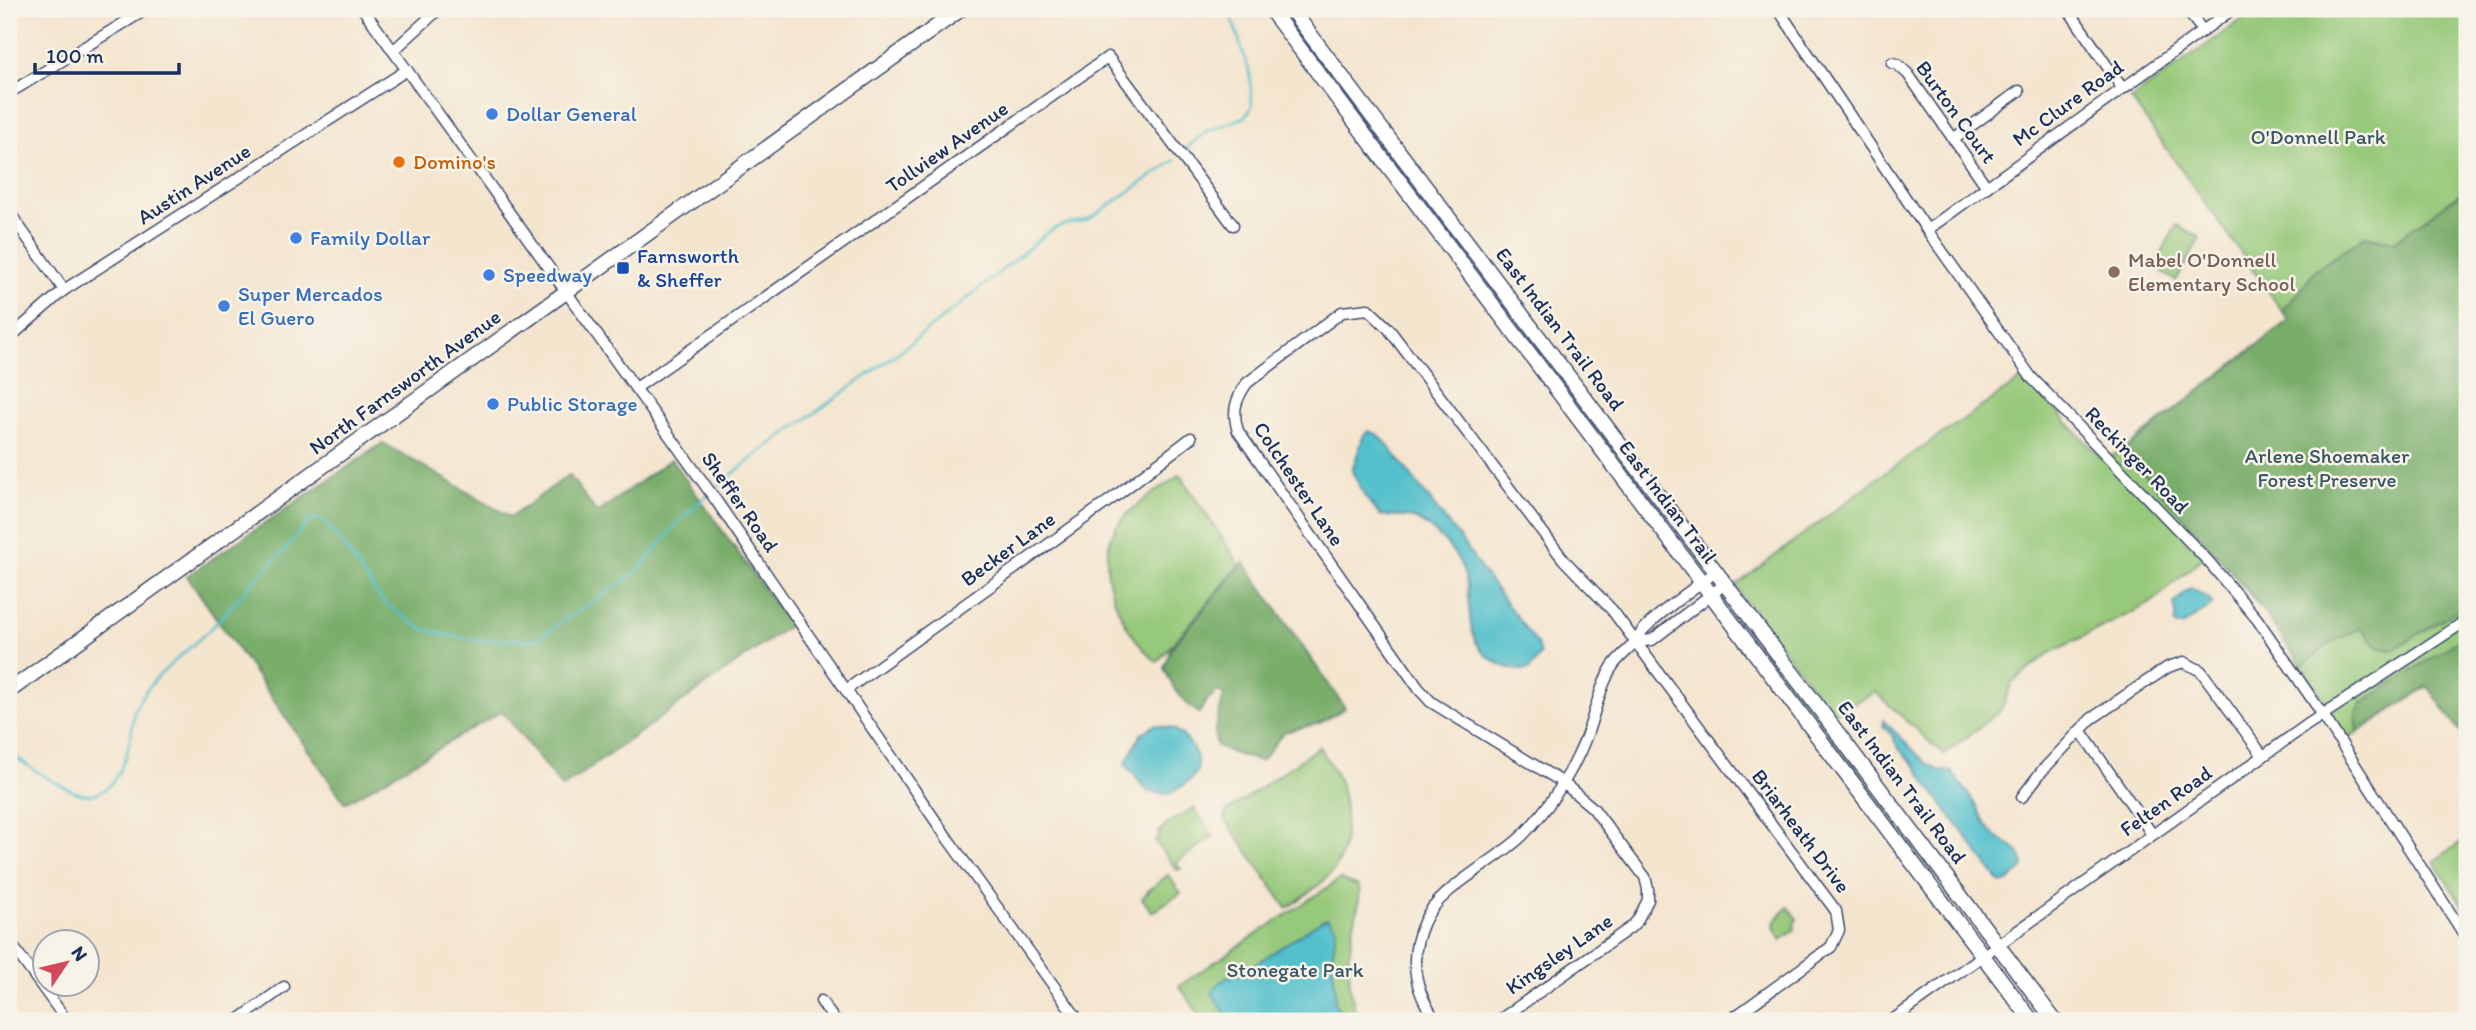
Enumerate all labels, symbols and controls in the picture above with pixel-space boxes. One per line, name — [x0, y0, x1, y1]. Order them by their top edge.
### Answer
scale bar — [35, 32, 178, 76]
text: 100 m — [46, 43, 104, 68]
street label: Mc Clure Road — [2007, 54, 2129, 151]
street label: Burton Court — [1911, 56, 2002, 168]
street label: Tollview Avenue — [881, 95, 1013, 198]
place label: Dollar General — [506, 101, 637, 126]
marker: Dollar General — [484, 106, 500, 122]
park label: O'Donnell Park — [2250, 124, 2386, 149]
street label: Austin Avenue — [132, 138, 255, 229]
place label: Domino's — [413, 149, 496, 174]
marker: Domino's — [391, 154, 407, 170]
place label: Family Dollar — [310, 225, 431, 250]
marker: Family Dollar — [288, 230, 304, 246]
street label: East Indian Trail Road — [1491, 242, 1630, 415]
place label: Farnsworth & Sheffer — [637, 243, 740, 292]
place label: Mabel O'Donnell Elementary School — [2128, 247, 2296, 296]
marker: Farnsworth & Sheffer — [615, 260, 631, 276]
place label: Speedway — [503, 262, 592, 287]
marker: Mabel O'Donnell Elementary School — [2106, 264, 2122, 280]
marker: Speedway — [481, 267, 497, 283]
place label: Super Mercados El Guero — [238, 281, 383, 330]
marker: Super Mercados El Guero — [216, 298, 232, 314]
street label: North Farnsworth Avenue — [304, 304, 505, 460]
place label: Public Storage — [507, 391, 637, 416]
marker: Public Storage — [485, 396, 501, 412]
street label: Reckinger Road — [2080, 401, 2195, 519]
street label: Colchester Lane — [1249, 417, 1350, 551]
street label: East Indian Trail — [1614, 435, 1723, 568]
park label: Arlene Shoemaker Forest Preserve — [2245, 443, 2410, 492]
street label: Sheffer Road — [697, 447, 784, 557]
street label: Becker Lane — [956, 506, 1060, 591]
street label: East Indian Trail Road — [1833, 695, 1972, 868]
street label: Felten Road — [2115, 760, 2217, 841]
street label: Briarheath Drive — [1747, 764, 1856, 898]
street label: Kingsley Lane — [1500, 908, 1617, 1000]
north arrow — [32, 928, 102, 998]
text: N — [66, 942, 93, 965]
park label: Stonegate Park — [1226, 957, 1364, 982]

